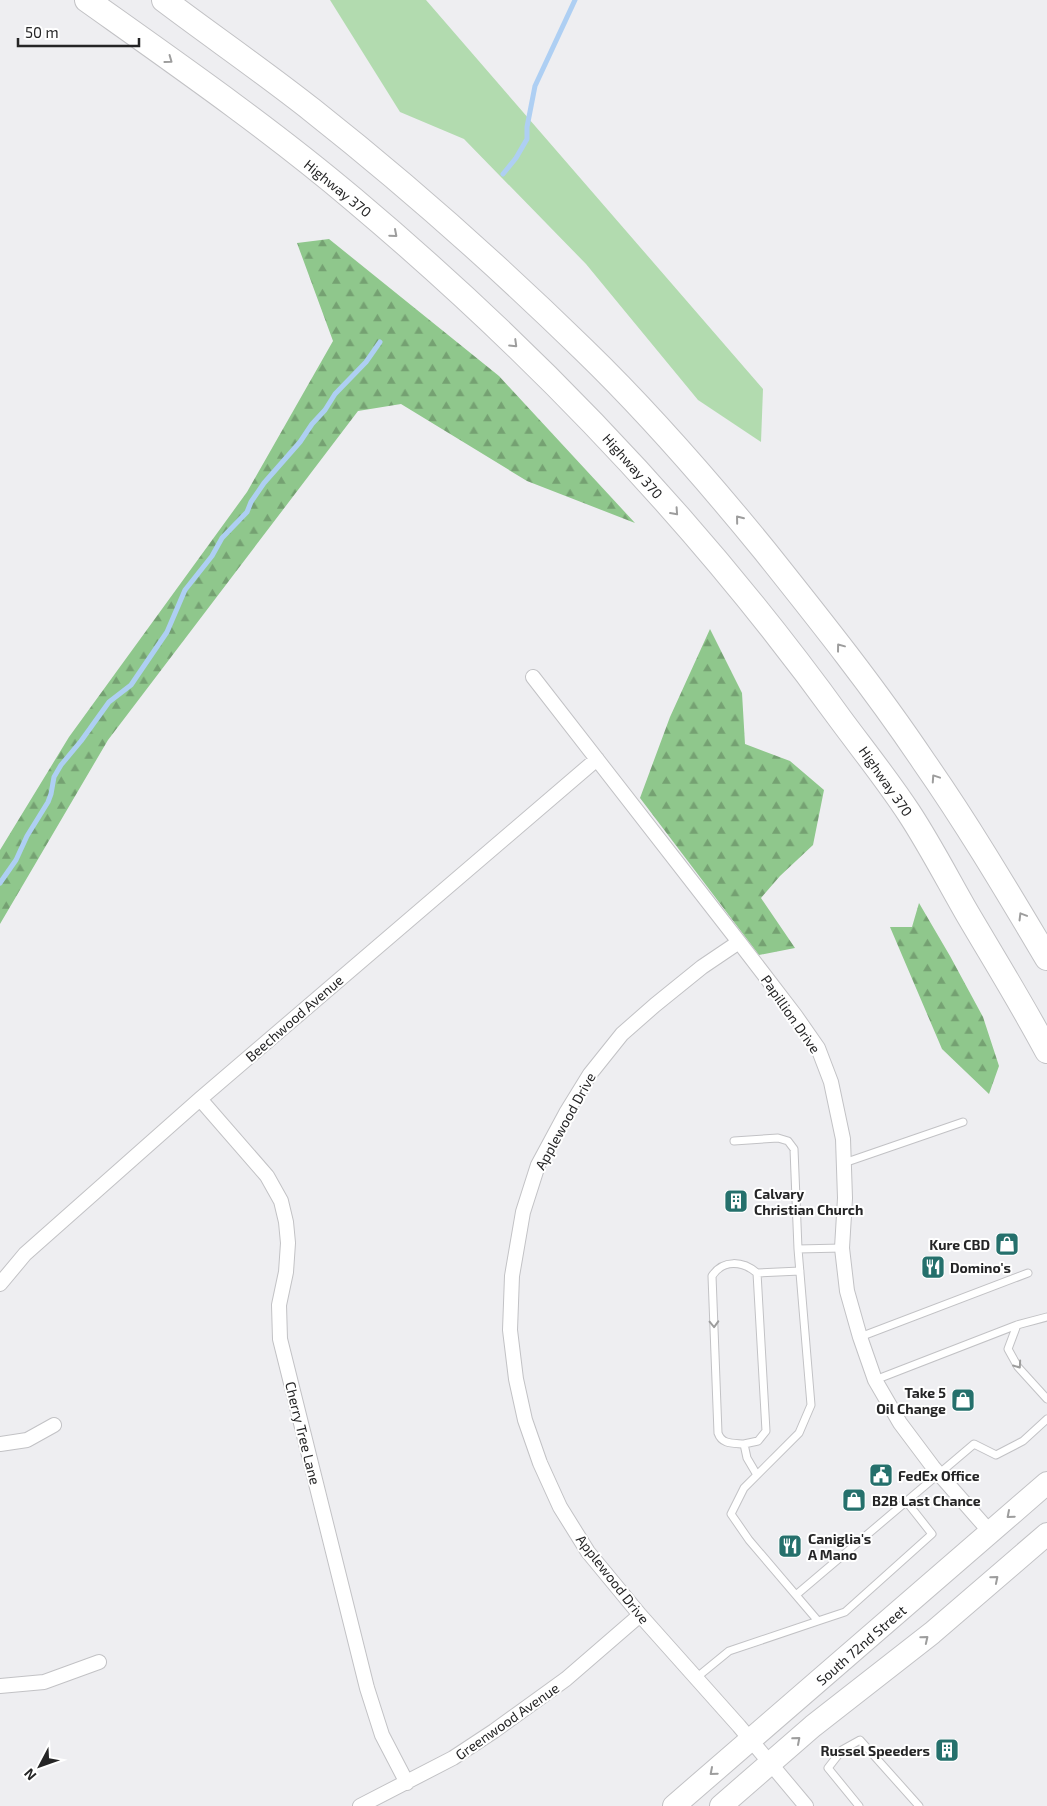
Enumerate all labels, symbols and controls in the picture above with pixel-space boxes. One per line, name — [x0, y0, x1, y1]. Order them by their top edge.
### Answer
scale bar — [18, 15, 139, 47]
text: 50 m — [25, 23, 59, 41]
one-way arrow — [163, 54, 172, 62]
street label: Highway 370 — [301, 156, 375, 220]
one-way arrow — [388, 229, 397, 237]
one-way arrow — [508, 338, 517, 347]
street label: Highway 370 — [599, 430, 667, 502]
one-way arrow — [669, 506, 678, 515]
one-way arrow — [736, 516, 745, 525]
one-way arrow — [837, 643, 846, 653]
street label: Highway 370 — [856, 743, 916, 819]
one-way arrow — [932, 775, 941, 784]
one-way arrow — [1018, 912, 1028, 921]
street label: Beechwood Avenue — [242, 971, 346, 1065]
street label: Papillion Drive — [758, 972, 824, 1056]
street label: Applewood Drive — [531, 1069, 599, 1173]
place label: Calvary Christian Church — [754, 1185, 863, 1218]
building icon: Calvary Christian Church — [723, 1188, 749, 1214]
shop icon: Kure CBD — [994, 1231, 1020, 1257]
place label: Kure CBD — [929, 1236, 990, 1253]
restaurant icon: Domino's — [920, 1254, 946, 1280]
place label: Domino's — [950, 1259, 1011, 1276]
one-way arrow — [708, 1321, 719, 1329]
one-way arrow — [1012, 1359, 1021, 1369]
street label: Cherry Tree Lane — [282, 1380, 324, 1486]
place label: Take 5 Oil Change — [876, 1384, 946, 1417]
shop icon: Take 5 Oil Change — [950, 1387, 976, 1413]
public building icon: FedEx Office — [868, 1462, 894, 1488]
place label: FedEx Office — [898, 1467, 980, 1484]
shop icon: B2B Last Chance — [841, 1487, 867, 1513]
place label: B2B Last Chance — [872, 1492, 981, 1509]
one-way arrow — [1007, 1509, 1016, 1518]
place label: Caniglia's A Mano — [808, 1530, 871, 1563]
street label: Applewood Drive — [573, 1531, 653, 1627]
restaurant icon: Caniglia's A Mano — [777, 1533, 803, 1559]
one-way arrow — [990, 1575, 999, 1584]
street label: South 72nd Street — [813, 1601, 909, 1689]
one-way arrow — [919, 1637, 928, 1645]
street label: Greenwood Avenue — [452, 1679, 562, 1763]
one-way arrow — [792, 1736, 801, 1745]
building icon: Russel Speeders — [934, 1737, 960, 1763]
north arrow — [15, 1741, 65, 1791]
place label: Russel Speeders — [821, 1742, 930, 1759]
text: N — [20, 1765, 40, 1784]
one-way arrow — [710, 1766, 719, 1775]

